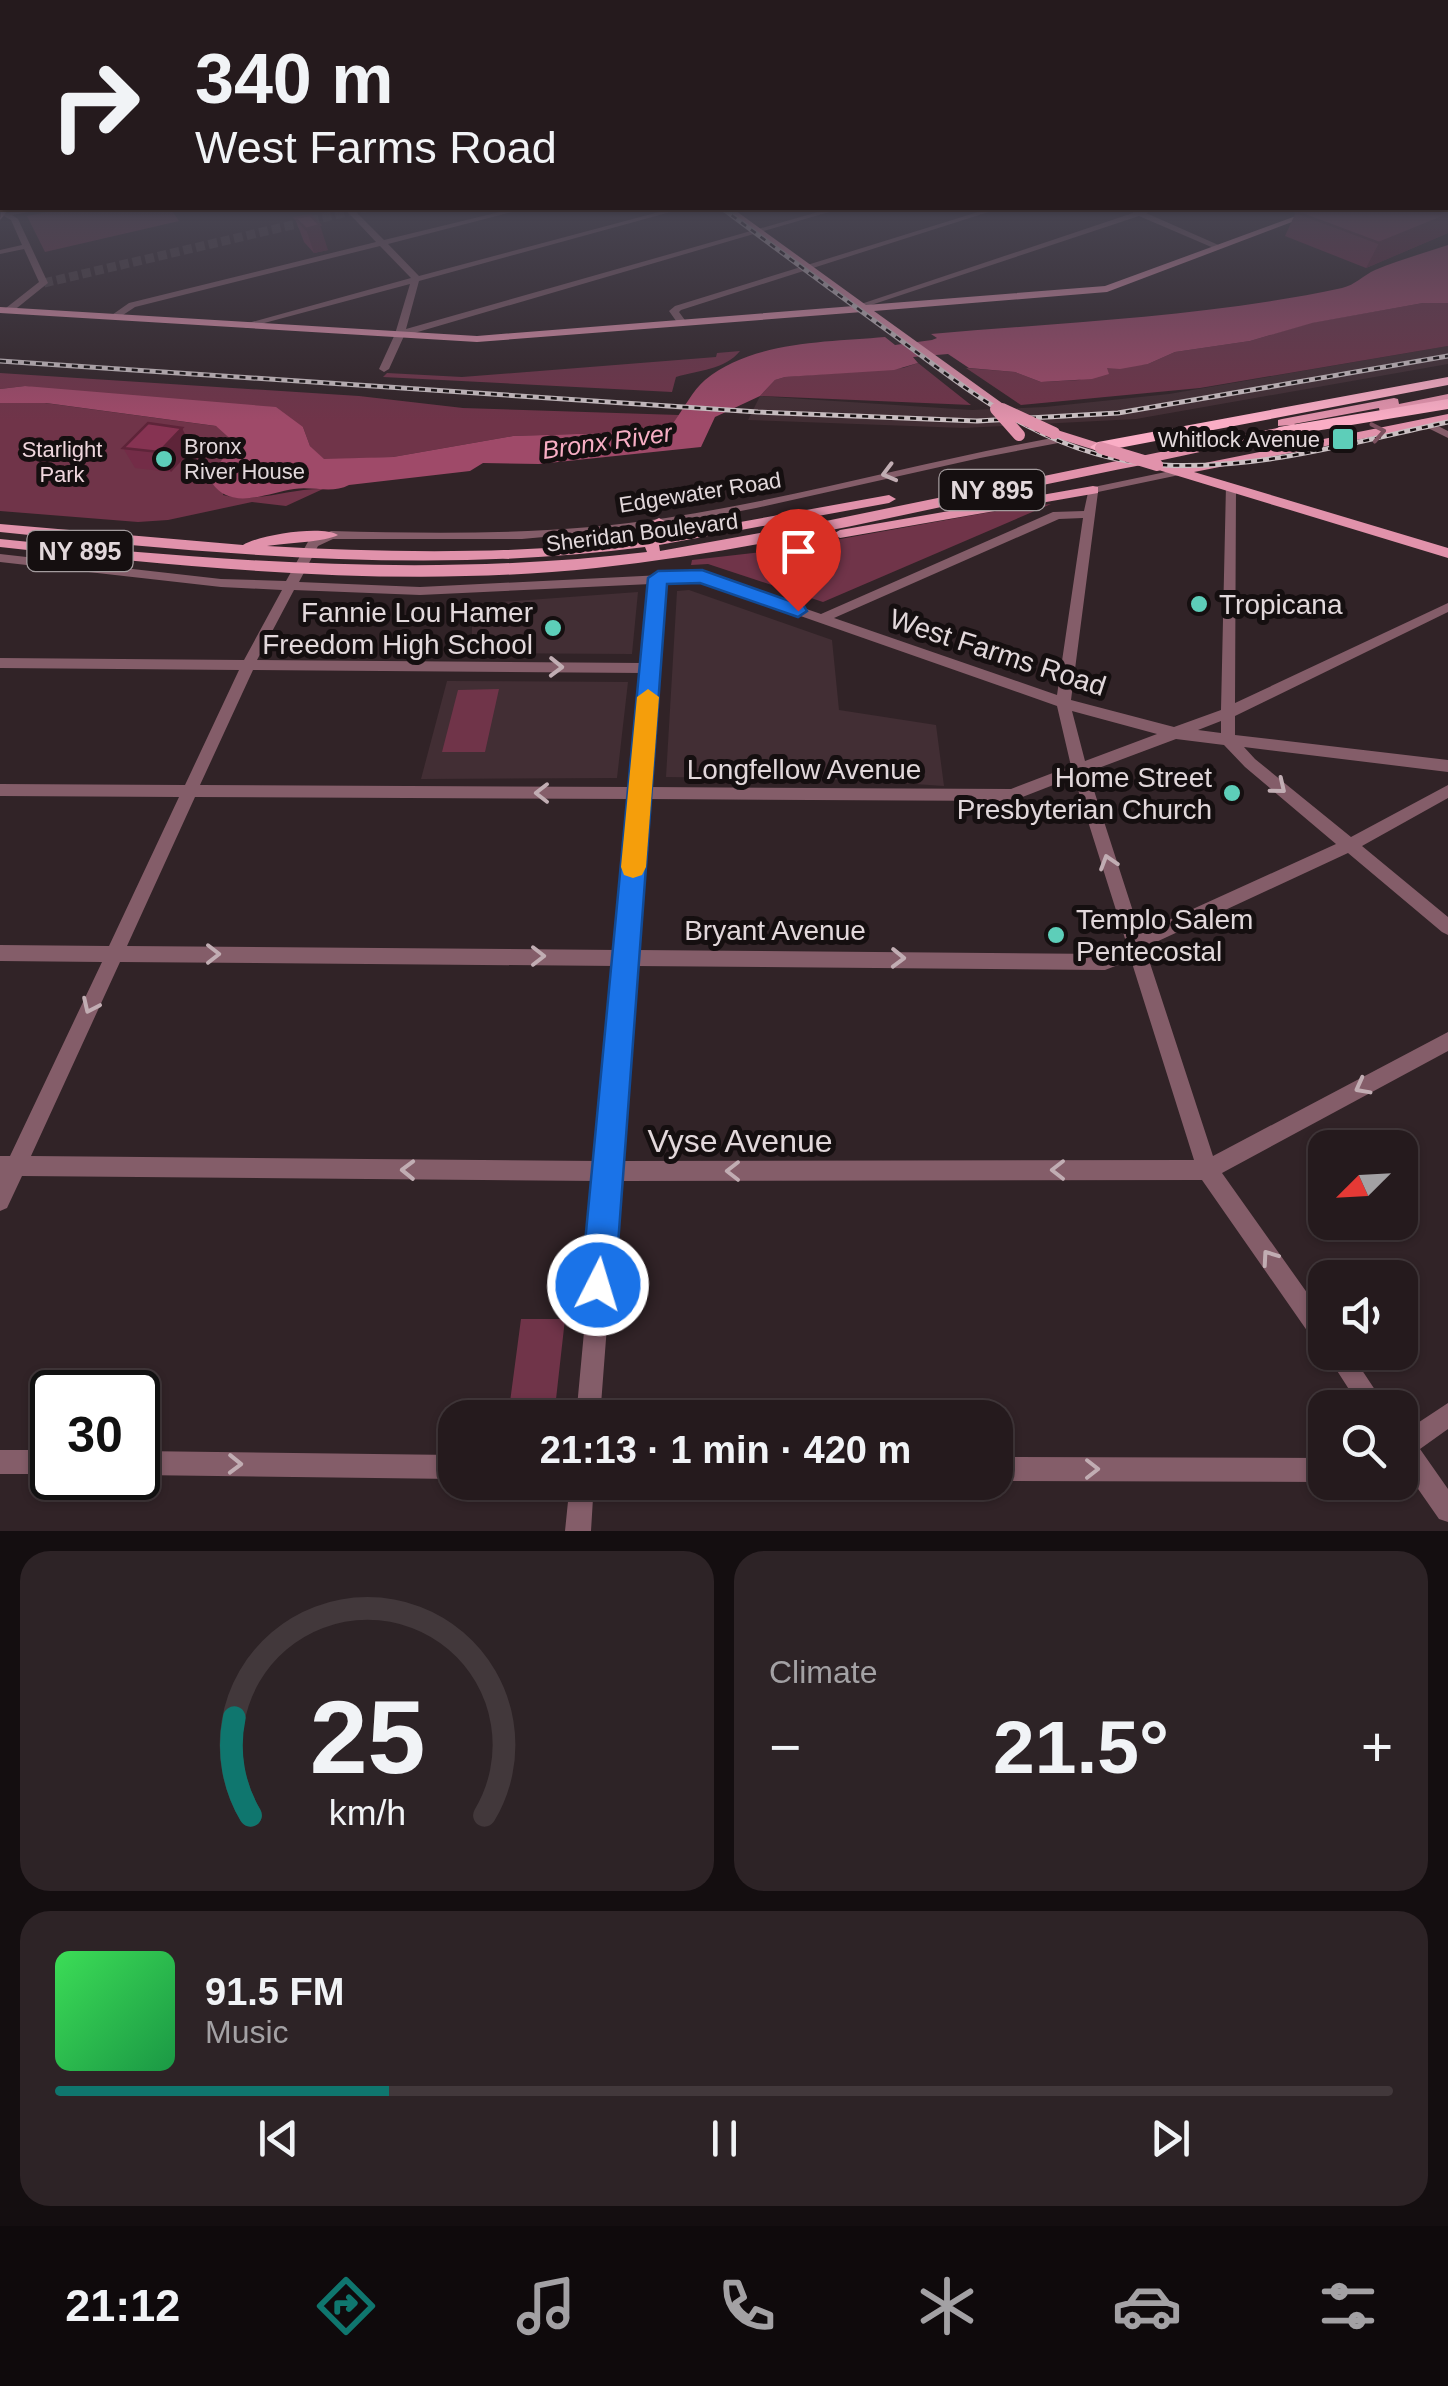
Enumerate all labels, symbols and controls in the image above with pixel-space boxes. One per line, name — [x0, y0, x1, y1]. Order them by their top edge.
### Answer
icon: right — [30, 40, 160, 170]
text: 340 m — [195, 40, 393, 118]
text: West Farms Road — [195, 122, 557, 173]
water label: Bronx River — [540, 418, 675, 464]
one-way arrow — [1369, 422, 1386, 443]
marker: Whitlock Avenue — [1330, 426, 1356, 452]
place label: Whitlock Avenue — [1158, 427, 1320, 452]
place label: Bronx River House — [184, 434, 305, 484]
park label: Starlight Park — [22, 437, 102, 487]
marker: Bronx River House — [153, 448, 175, 470]
one-way arrow — [881, 462, 898, 483]
street label: Edgewater Road — [617, 467, 783, 518]
road number: NY 895 — [940, 470, 1044, 510]
street label: Sheridan Boulevard — [545, 508, 739, 557]
pin — [756, 509, 841, 612]
icon: arrive — [771, 524, 826, 579]
road number: NY 895 — [28, 531, 132, 571]
place label: Tropicana — [1219, 589, 1343, 620]
marker: Tropicana — [1188, 593, 1210, 615]
place label: Fannie Lou Hamer Freedom High School — [262, 597, 533, 660]
street label: West Farms Road — [886, 603, 1110, 702]
marker: Fannie Lou Hamer Freedom High School — [542, 617, 564, 639]
one-way arrow — [548, 656, 564, 678]
street label: Longfellow Avenue — [687, 754, 921, 785]
place label: Home Street Presbyterian Church — [957, 762, 1212, 825]
one-way arrow — [1268, 775, 1286, 793]
one-way arrow — [534, 782, 550, 804]
marker: Home Street Presbyterian Church — [1221, 782, 1243, 804]
one-way arrow — [1099, 855, 1120, 872]
place label: Templo Salem Pentecostal — [1076, 904, 1253, 967]
street label: Bryant Avenue — [684, 915, 866, 946]
marker: Templo Salem Pentecostal — [1045, 924, 1067, 946]
one-way arrow — [206, 943, 221, 965]
one-way arrow — [530, 945, 546, 967]
one-way arrow — [890, 947, 906, 969]
one-way arrow — [83, 996, 103, 1014]
one-way arrow — [1354, 1075, 1373, 1094]
street label: Vyse Avenue — [647, 1123, 833, 1159]
north arrow — [1308, 1130, 1418, 1240]
map controls — [1308, 1130, 1418, 1500]
one-way arrow — [399, 1159, 415, 1180]
one-way arrow — [1049, 1159, 1064, 1181]
one-way arrow — [724, 1160, 740, 1182]
position arrow — [546, 1233, 650, 1337]
one-way arrow — [1262, 1250, 1281, 1269]
button: sound — [1308, 1260, 1418, 1370]
speed limit sign: 30 — [30, 1370, 160, 1500]
button: search — [1308, 1390, 1418, 1500]
text: 21:13 · 1 min · 420 m — [540, 1429, 911, 1471]
one-way arrow — [228, 1453, 243, 1475]
one-way arrow — [1086, 1458, 1101, 1480]
text: Climate — [769, 1654, 877, 1690]
text: 25 — [309, 1679, 425, 1795]
text: 21.5° — [993, 1705, 1169, 1789]
text: − — [769, 1716, 801, 1778]
text: + — [1361, 1716, 1393, 1778]
text: km/h — [328, 1793, 406, 1833]
text: 91.5 FM — [205, 1971, 344, 2013]
text: Music — [205, 2014, 289, 2050]
icon: previous — [251, 2111, 306, 2166]
icon: pause — [697, 2111, 752, 2166]
icon: next — [1143, 2111, 1198, 2166]
icon: directions — [311, 2271, 381, 2341]
icon: music — [511, 2271, 581, 2341]
icon: phone — [712, 2271, 782, 2341]
icon: climate — [912, 2271, 982, 2341]
icon: car — [1112, 2271, 1182, 2341]
icon: filters — [1313, 2271, 1383, 2341]
text: 21:12 — [65, 2280, 180, 2331]

